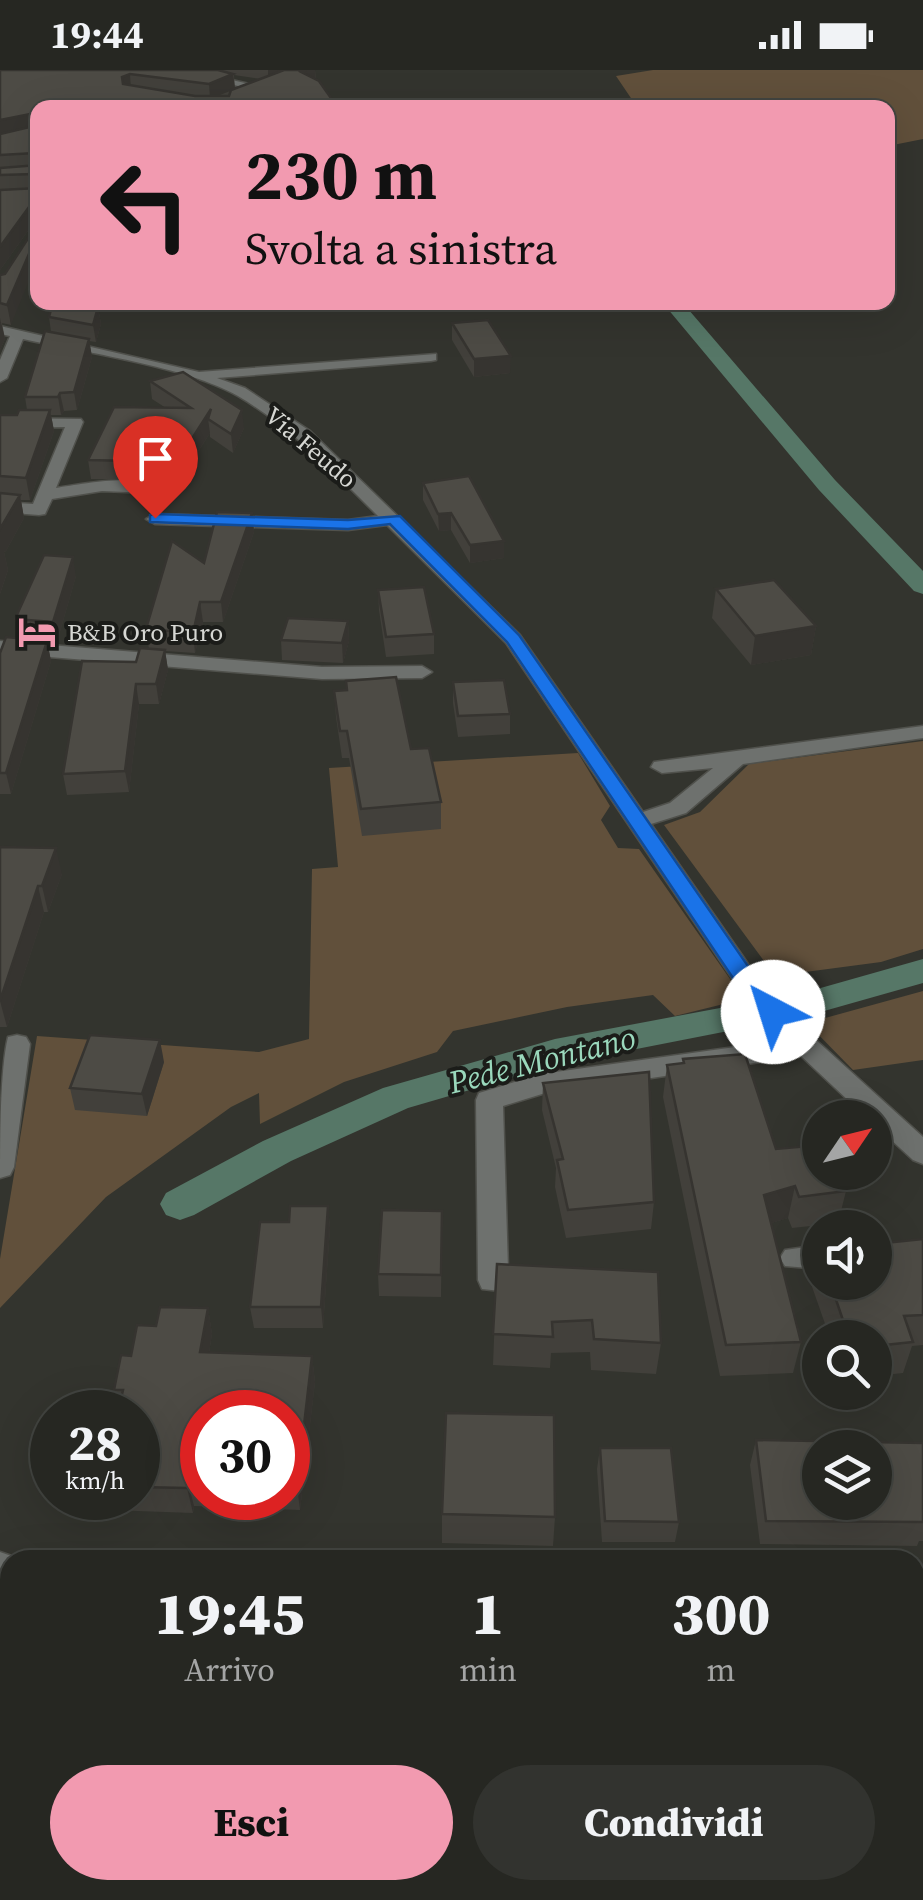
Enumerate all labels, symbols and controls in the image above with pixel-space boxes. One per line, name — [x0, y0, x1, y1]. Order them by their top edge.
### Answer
text: 19:44 — [50, 9, 144, 61]
text: 230 m — [245, 126, 437, 222]
icon: left — [80, 140, 210, 270]
text: Svolta a sinistra — [245, 217, 557, 279]
street label: Via Feudo — [258, 398, 364, 496]
pin — [113, 416, 198, 519]
icon: arrive — [128, 431, 183, 486]
hotel icon: B&B Oro Puro — [16, 611, 58, 653]
place label: B&B Oro Puro — [67, 615, 223, 649]
position arrow — [721, 960, 825, 1064]
water label: Pede Montano — [443, 1016, 640, 1105]
north arrow — [802, 1100, 892, 1190]
map controls — [802, 1100, 892, 1520]
button: sound — [802, 1210, 892, 1300]
button: search — [802, 1320, 892, 1410]
speed limit sign: 30 — [180, 1390, 310, 1520]
text: 28 — [68, 1408, 122, 1477]
button: layers — [802, 1430, 892, 1520]
text: km/h — [65, 1463, 125, 1497]
text: 19:45 — [154, 1572, 305, 1654]
text: 1 — [471, 1572, 505, 1654]
text: 300 — [671, 1572, 771, 1654]
text: Arrivo — [184, 1648, 275, 1692]
text: min — [459, 1648, 517, 1692]
text: m — [707, 1648, 735, 1692]
button: Esci — [50, 1765, 453, 1880]
button: Condividi — [473, 1765, 875, 1880]

